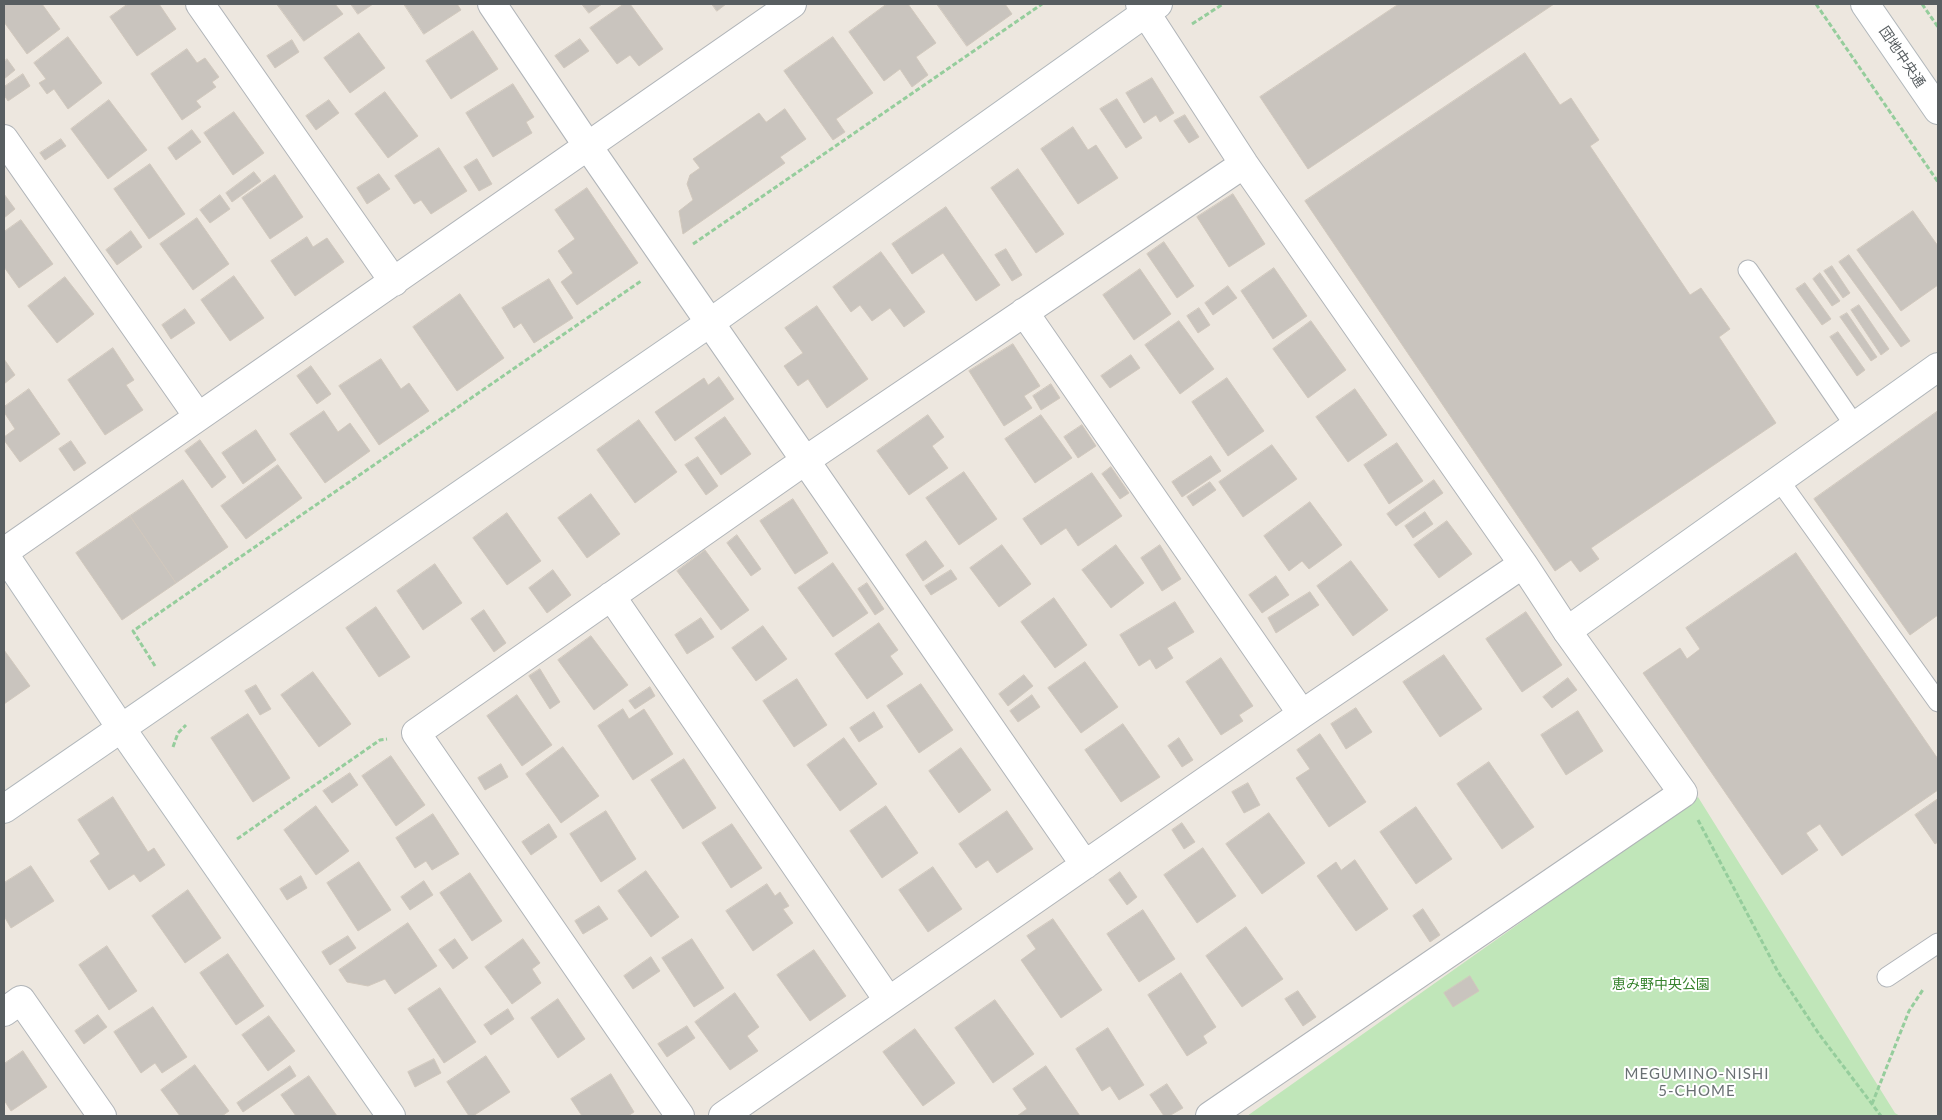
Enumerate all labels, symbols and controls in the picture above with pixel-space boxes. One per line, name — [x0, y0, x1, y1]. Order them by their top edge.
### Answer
street label: 団地中央通 — [1875, 23, 1929, 91]
park label: 恵み野中央公園 — [1612, 976, 1710, 992]
district label: MEGUMINO-NISHI 5-CHOME — [1623, 1065, 1771, 1100]

